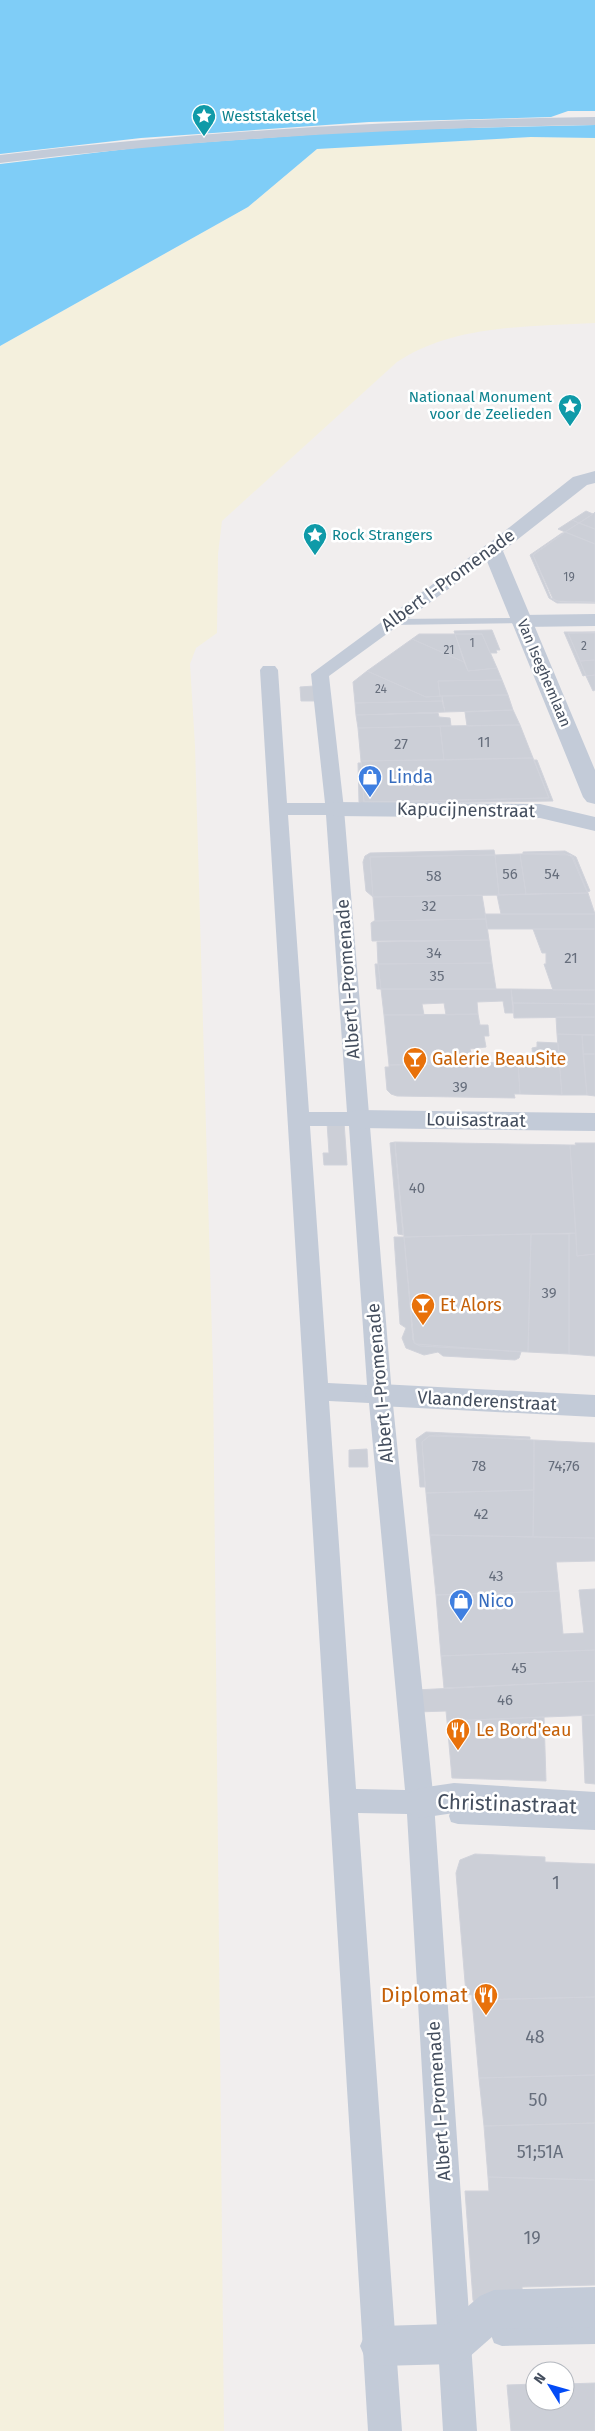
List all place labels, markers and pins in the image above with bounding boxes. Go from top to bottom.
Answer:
place icon: Weststaketsel [191,103,217,137]
place label: Weststaketsel [222,107,317,125]
place label: Nationaal Monument voor de Zeelieden [409,388,553,423]
place icon: Nationaal Monument voor de Zeelieden [557,393,583,427]
place icon: Rock Strangers [302,522,328,556]
place label: Rock Strangers [332,526,433,544]
shop icon: Linda [357,764,383,798]
place label: Linda [388,766,433,788]
bar icon: Galerie BeauSite [402,1046,428,1080]
place label: Galerie BeauSite [432,1048,566,1070]
bar icon: Et Alors [410,1292,436,1326]
place label: Et Alors [440,1294,502,1316]
shop icon: Nico [448,1588,474,1622]
place label: Nico [478,1590,514,1612]
restaurant icon: Le Bord'eau [445,1717,471,1751]
place label: Le Bord'eau [476,1719,571,1741]
place label: Diplomat [381,1982,468,2008]
restaurant icon: Diplomat [473,1982,499,2016]

